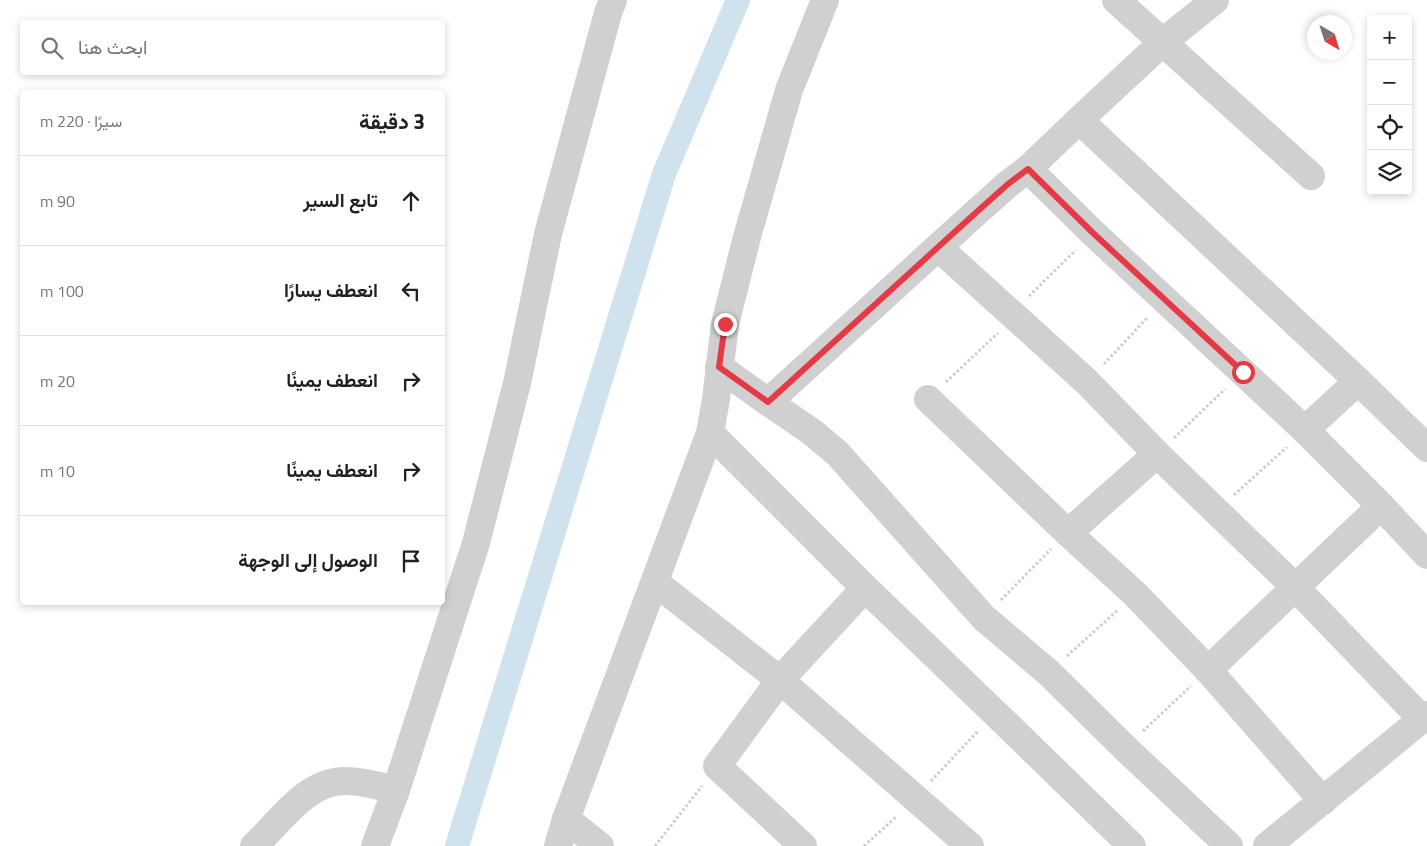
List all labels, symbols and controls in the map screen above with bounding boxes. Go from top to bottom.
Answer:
north arrow [1307,15,1352,60]
map controls [1367,15,1412,195]
button: + [1367,15,1412,60]
search box [20,20,445,75]
text: ابحث هنا [78,32,147,61]
icon: search [38,34,66,62]
button: − [1367,60,1412,105]
text: 3 دقيقة [359,105,425,137]
button: locate [1367,105,1412,150]
text: سيرًا · 220 m [40,109,122,133]
button: layers [1367,150,1412,195]
text: تابع السير [303,185,378,214]
icon: ahead [397,187,425,215]
text: 90 m [40,189,75,213]
text: انعطف يسارًا [284,275,378,304]
icon: left [397,277,425,305]
text: 100 m [40,279,84,303]
route end [714,313,737,336]
route start [1232,361,1255,384]
text: انعطف يمينًا [286,365,378,394]
icon: right [397,367,425,395]
text: 20 m [40,369,75,393]
text: انعطف يمينًا [286,455,378,484]
icon: right [397,457,425,485]
text: 10 m [40,459,75,483]
text: الوصول إلى الوجهة [238,545,378,574]
icon: arrive [397,547,425,575]

